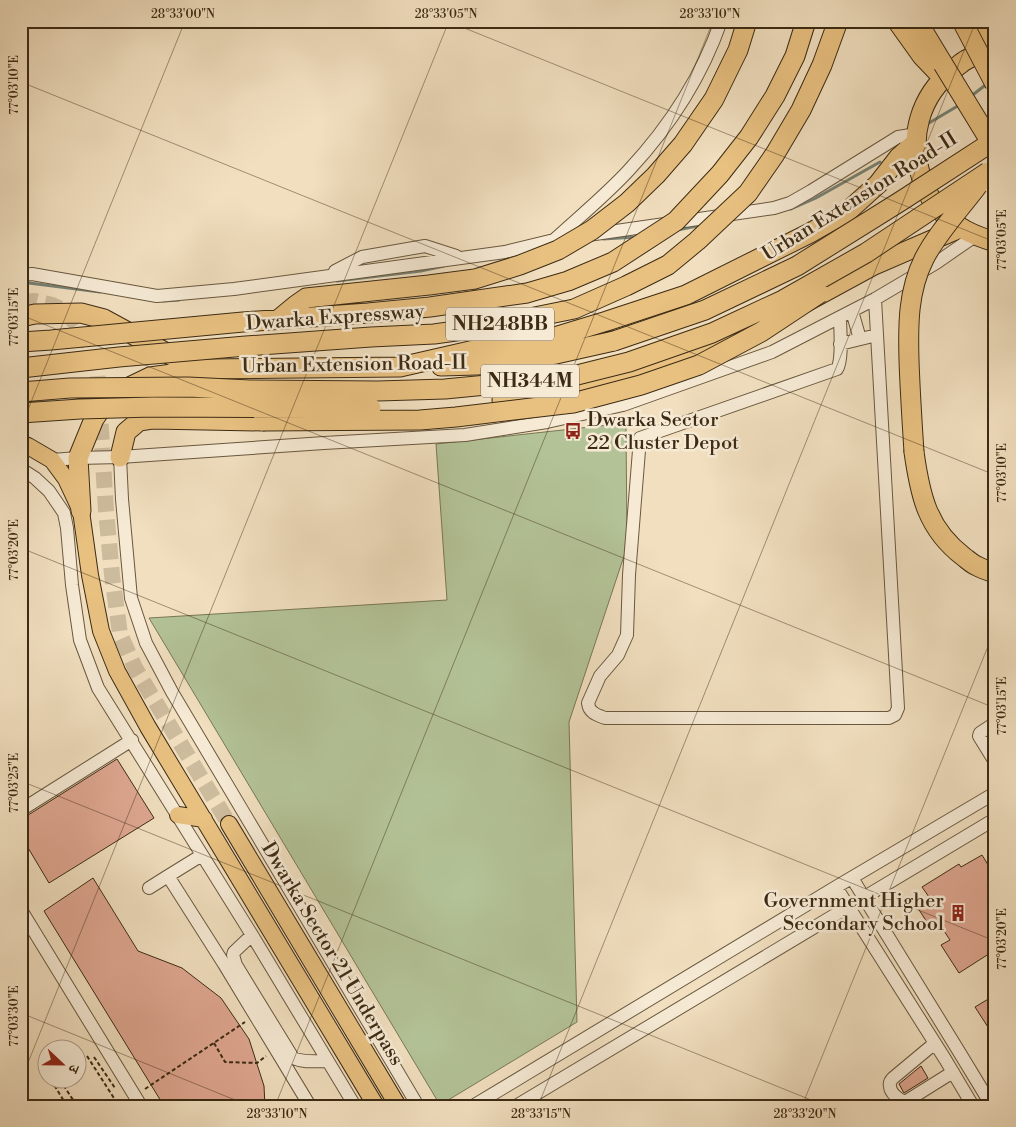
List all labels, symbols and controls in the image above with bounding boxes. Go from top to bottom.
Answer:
text: 28°33'00"N [151,7,215,22]
text: 28°33'05"N [415,7,477,22]
text: 28°33'10"N [680,7,741,22]
text: 77°03'10"E [7,55,22,115]
street label: Urban Extension Road-II [758,126,963,267]
text: 77°03'05"E [995,209,1010,271]
text: 77°03'15"E [7,288,22,346]
street label: Dwarka Expressway [245,299,425,337]
road number: NH248BB [446,308,554,340]
street label: Urban Extension Road-II [241,351,467,379]
road number: NH344M [481,364,579,398]
place label: Dwarka Sector 22 Cluster Depot [587,408,739,456]
bus stop icon: Dwarka Sector 22 Cluster Depot [563,421,583,441]
text: 77°03'10"E [995,443,1010,503]
text: 77°03'20"E [7,519,22,581]
text: 77°03'15"E [995,677,1010,735]
text: 77°03'25"E [7,753,22,813]
street label: Dwarka Sector 21 Underpass [255,838,409,1070]
place label: Government Higher Secondary School [763,889,944,937]
building icon: Government Higher Secondary School [948,903,968,923]
text: 77°03'20"E [995,908,1010,970]
text: 77°03'30"E [7,985,22,1047]
north arrow [38,1040,88,1090]
text: उ [63,1061,83,1076]
text: 28°33'10"N [247,1107,308,1122]
text: 28°33'15"N [511,1107,571,1122]
text: 28°33'20"N [774,1107,837,1122]

